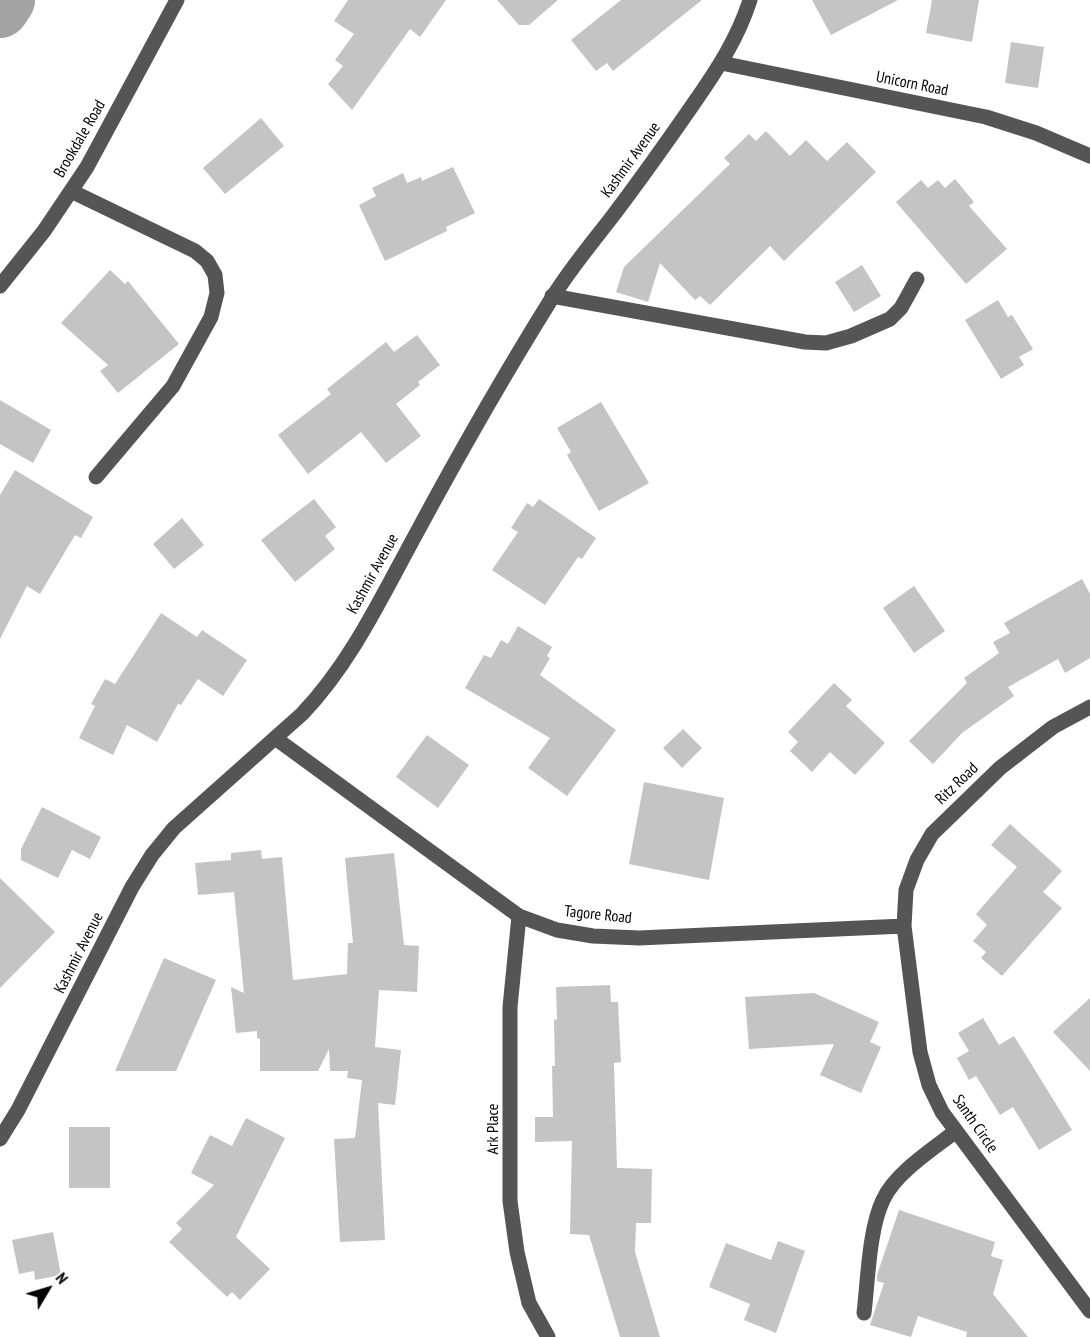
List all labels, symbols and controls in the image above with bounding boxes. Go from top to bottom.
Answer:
street label: Unicorn Road [874,68,950,100]
street label: Brookdale Road [50,97,110,181]
street label: Kashmir Avenue [597,119,665,201]
street label: Kashmir Avenue [343,531,403,617]
street label: Ritz Road [932,759,982,809]
street label: Tagore Road [563,902,633,928]
street label: Kashmir Avenue [50,909,108,997]
street label: Santh Circle [948,1091,1002,1157]
street label: Ark Place [483,1104,503,1154]
north arrow [18,1259,78,1319]
text: N [52,1268,73,1287]

